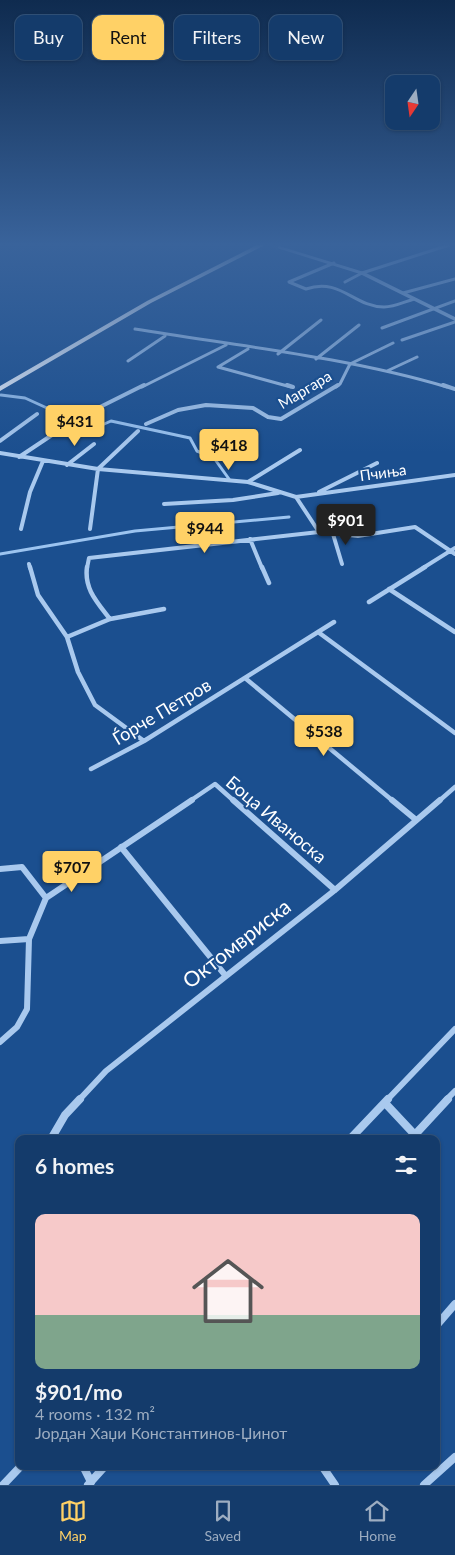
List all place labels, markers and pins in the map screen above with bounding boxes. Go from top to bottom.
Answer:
pin: $431 [45,404,105,447]
pin: $418 [199,428,259,471]
pin: $901 [316,504,376,546]
pin: $944 [175,512,235,554]
pin: $538 [294,714,354,757]
pin: $707 [42,850,102,893]

